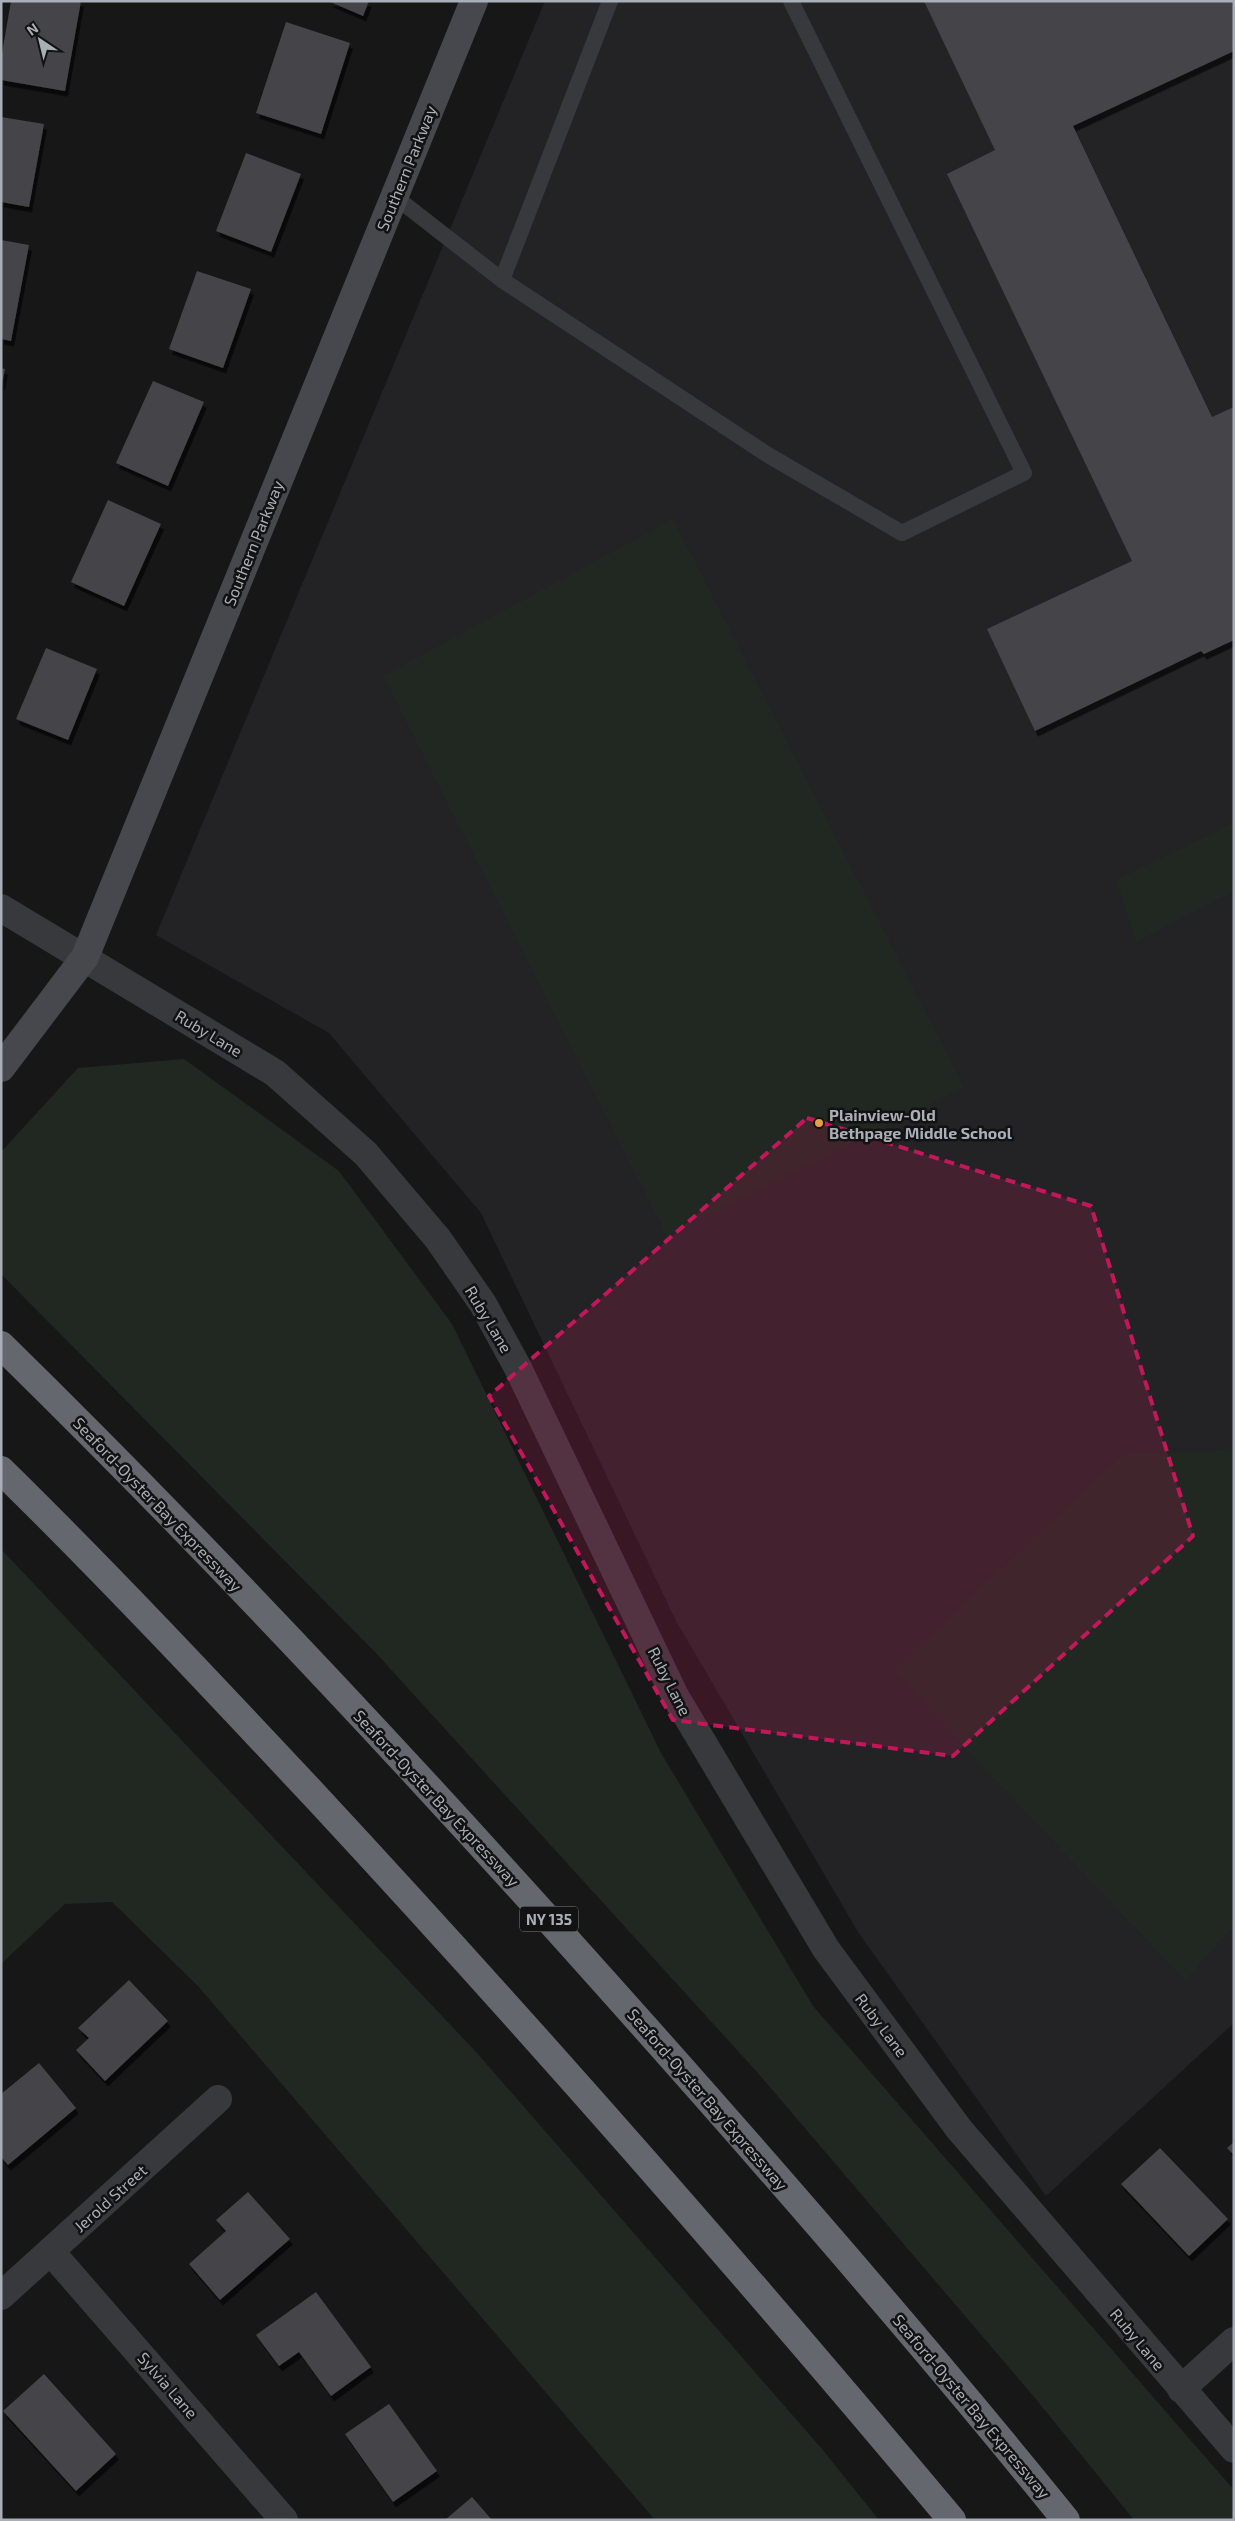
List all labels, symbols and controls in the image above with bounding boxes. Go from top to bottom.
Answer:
north arrow [15,15,65,65]
text: N [23,19,41,39]
street label: Southern Parkway [372,102,440,233]
street label: Southern Parkway [219,477,287,608]
street label: Ruby Lane [172,1006,246,1060]
place label: Plainview-Old Bethpage Middle School [829,1105,1013,1142]
marker: Plainview-Old Bethpage Middle School [813,1117,825,1129]
street label: Ruby Lane [462,1282,516,1356]
street label: Seaford-Oyster Bay Expressway [70,1413,247,1595]
street label: Ruby Lane [645,1643,695,1719]
street label: Seaford-Oyster Bay Expressway [350,1706,524,1890]
road number: NY 135 [520,1906,578,1932]
street label: Ruby Lane [852,1989,912,2061]
street label: Seaford-Oyster Bay Expressway [624,2004,792,2194]
street label: Jerold Street [70,2160,150,2236]
street label: Ruby Lane [1107,2304,1169,2374]
street label: Seaford-Oyster Bay Expressway [889,2310,1055,2502]
street label: Sylvia Lane [134,2348,202,2422]

